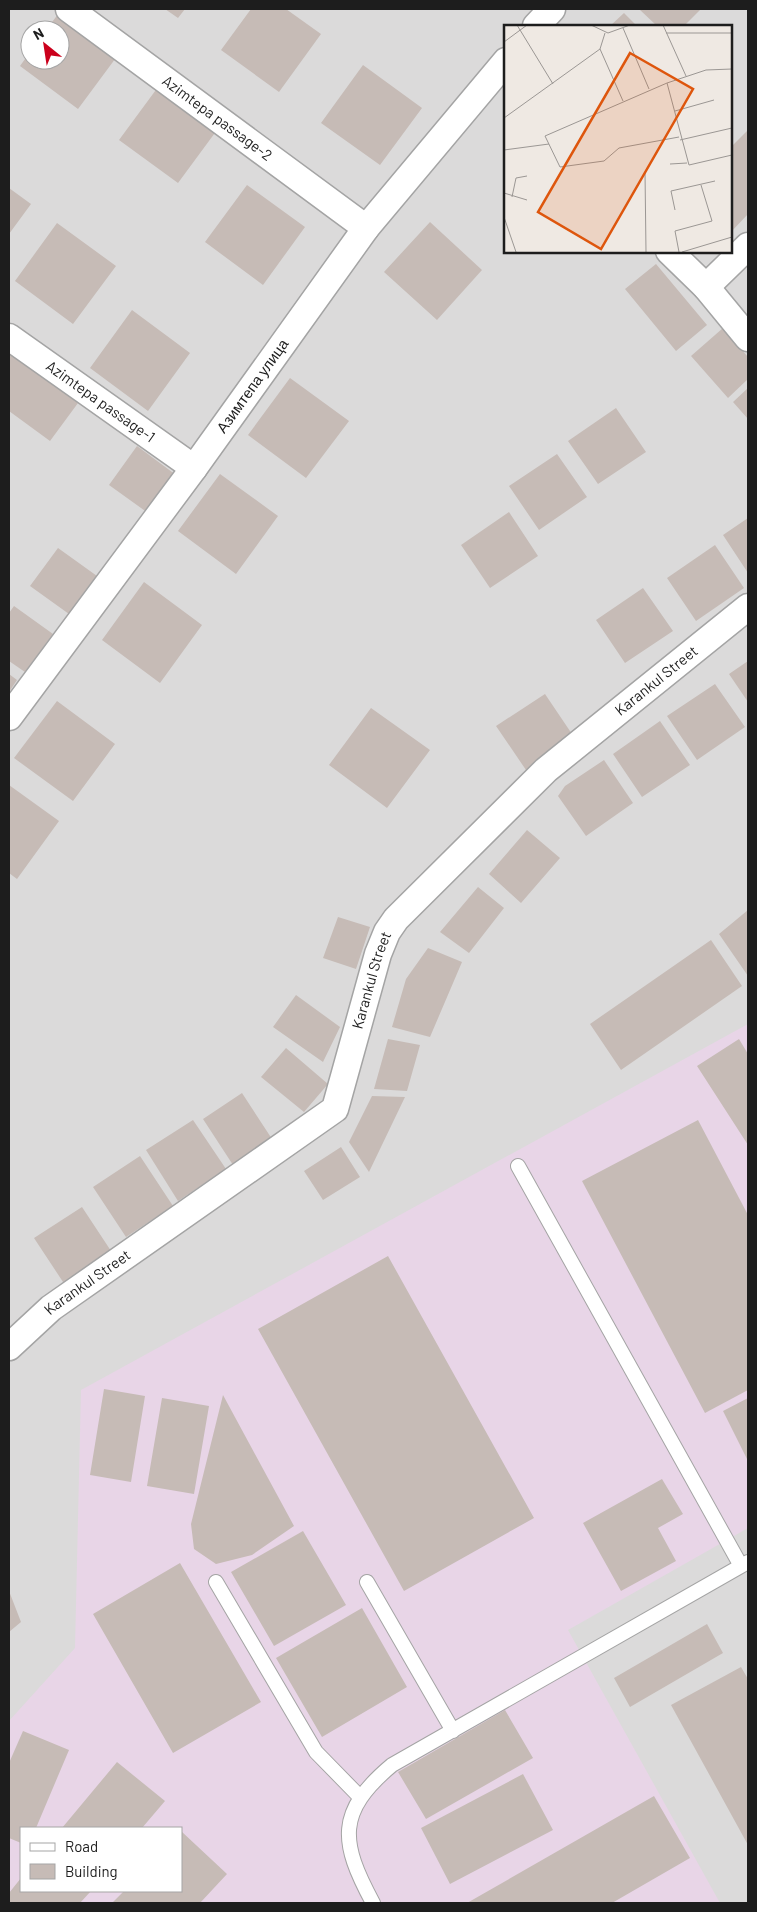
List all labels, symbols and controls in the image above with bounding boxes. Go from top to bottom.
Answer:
north arrow [20,20,70,70]
text: N [30,24,47,43]
inset map [504,25,732,252]
street label: Azimtepa passage-2 [159,71,276,164]
street label: Азимтепа улица [212,334,292,436]
street label: Azimtepa passage-1 [43,356,159,446]
street label: Karankul Street [611,641,701,719]
street label: Karankul Street [348,928,394,1031]
street label: Karankul Street [40,1245,134,1318]
legend [20,1827,182,1892]
text: Road [65,1837,98,1855]
text: Building [65,1862,118,1880]

